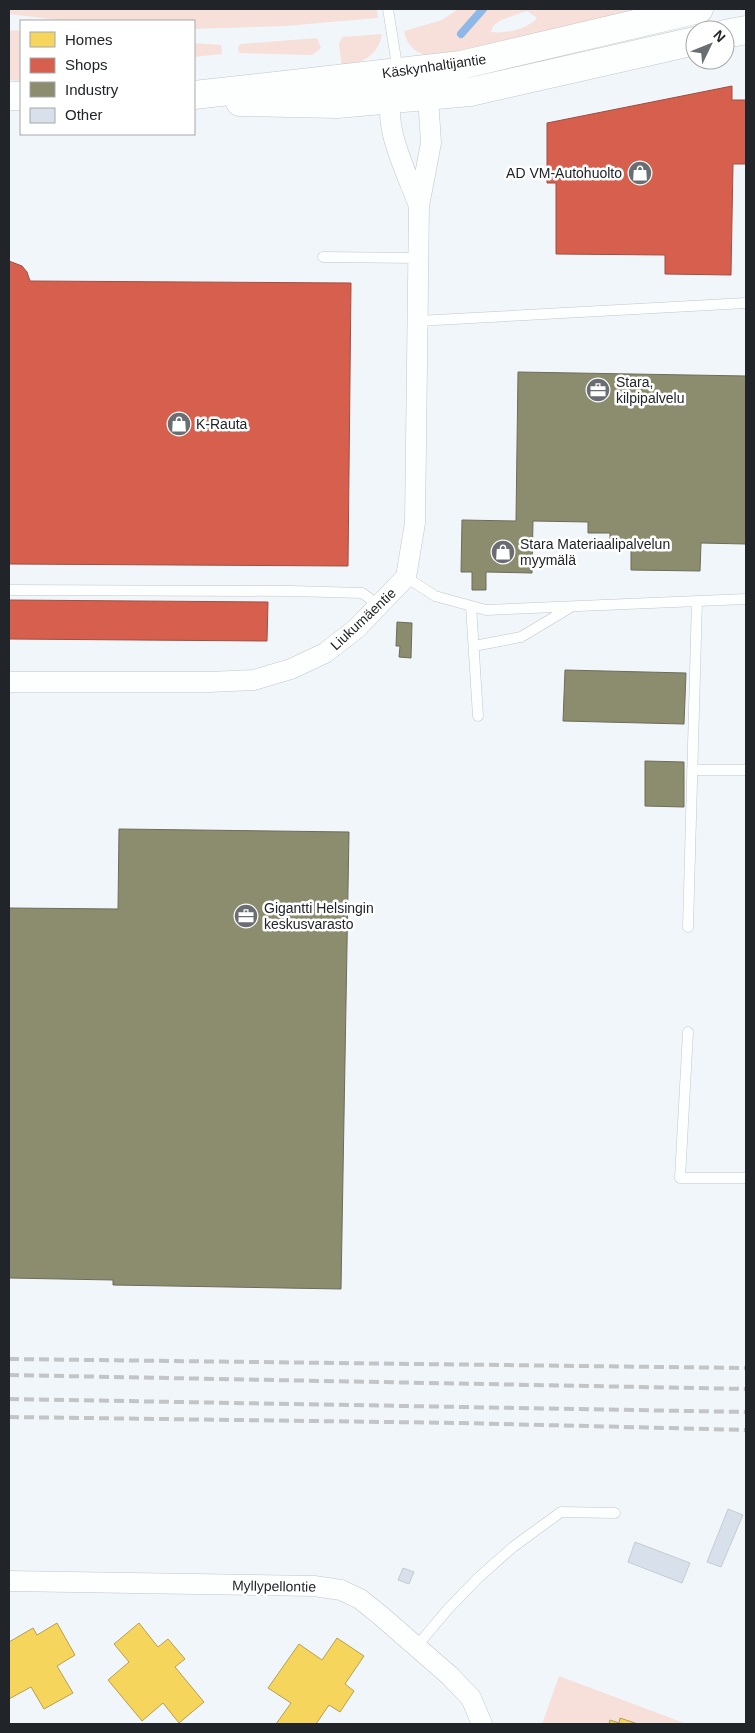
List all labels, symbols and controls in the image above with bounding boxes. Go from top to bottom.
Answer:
legend [20,20,195,135]
north arrow [685,20,735,70]
text: N [710,27,729,45]
text: Homes [65,31,113,48]
street label: Käskynhaltijantie [381,51,487,81]
text: Shops [65,56,108,73]
text: Industry [65,81,119,98]
text: Other [65,106,103,123]
shop icon: AD VM-Autohuolto [627,160,653,186]
place label: AD VM-Autohuolto [506,165,622,181]
place label: Stara, kilpipalvelu [616,374,684,406]
office icon: Stara, kilpipalvelu [585,377,611,403]
shop icon: K-Rauta [166,411,192,437]
place label: K-Rauta [196,416,248,432]
place label: Stara Materiaalipalvelun myymälä [520,536,670,568]
shop icon: Stara Materiaalipalvelun myymälä [490,539,516,565]
street label: Liukumäentie [327,585,399,653]
place label: Gigantti Helsingin keskusvarasto [264,900,374,932]
office icon: Gigantti Helsingin keskusvarasto [233,903,259,929]
street label: Myllypellontie [232,1577,316,1595]

